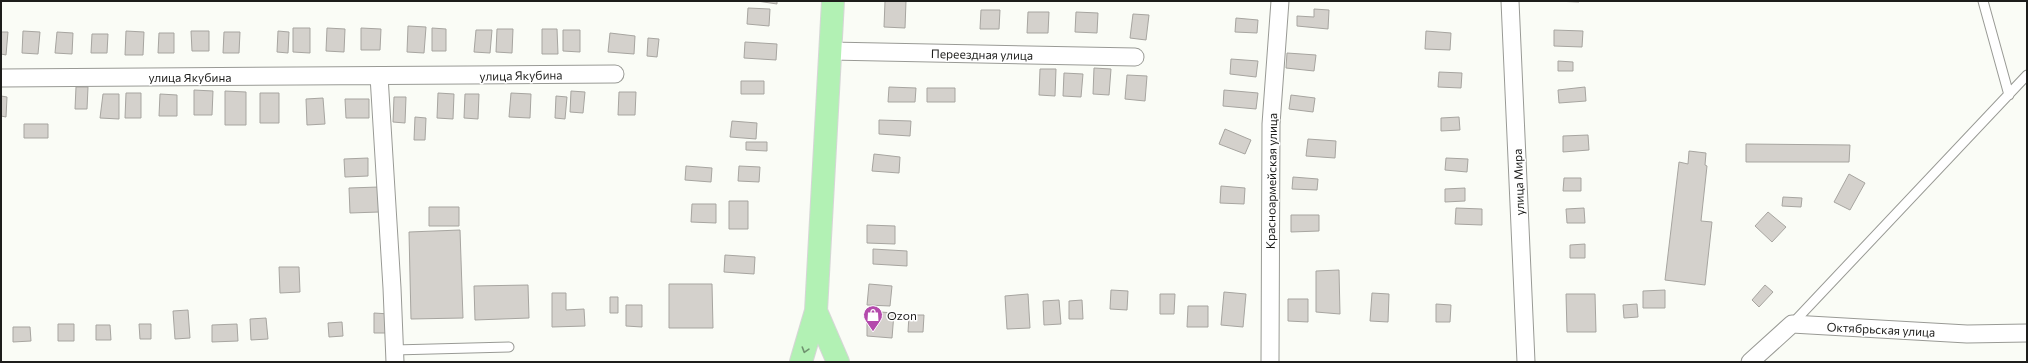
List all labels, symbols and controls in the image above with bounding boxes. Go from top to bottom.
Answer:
street label: Переездная улица [931,46,1033,62]
street label: улица Якубина [479,67,563,83]
street label: улица Якубина [149,70,232,84]
street label: Красноармейская улица [1263,113,1279,249]
street label: улица Мира [1510,148,1526,216]
shop icon: Ozon [862,304,884,332]
place label: Ozon [887,308,917,322]
street label: Октябрьская улица [1826,319,1936,339]
one-way arrow [801,346,809,353]

